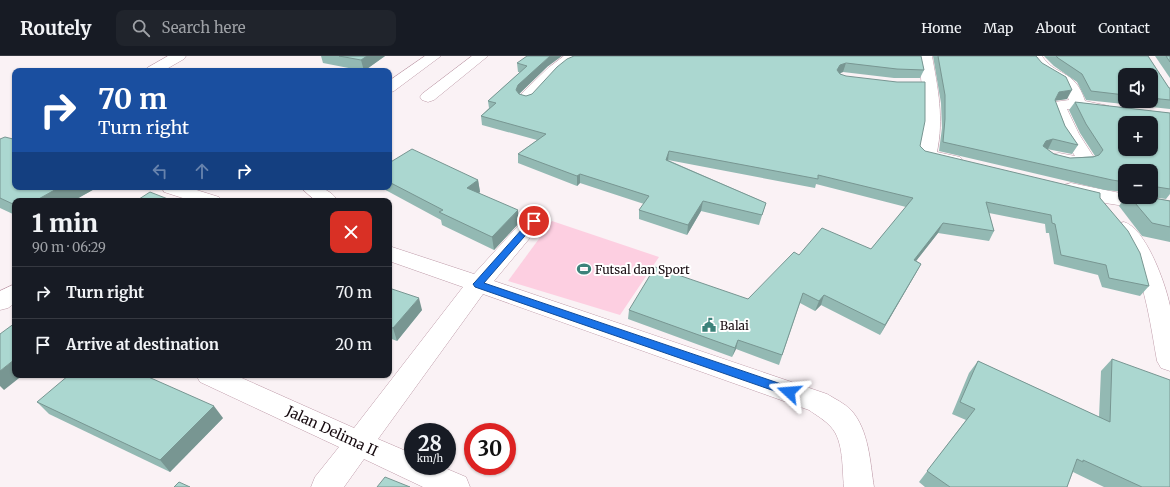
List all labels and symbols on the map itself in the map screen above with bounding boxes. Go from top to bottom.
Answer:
pin [517,204,551,238]
sports icon: Futsal dan Sport [576,261,592,277]
place label: Futsal dan Sport [595,262,690,277]
public building icon: Balai [701,317,717,333]
place label: Balai [720,318,749,333]
position arrow [768,371,810,413]
street label: Jalan Delima II [282,402,381,460]
speed limit sign: 30 [464,423,516,475]

